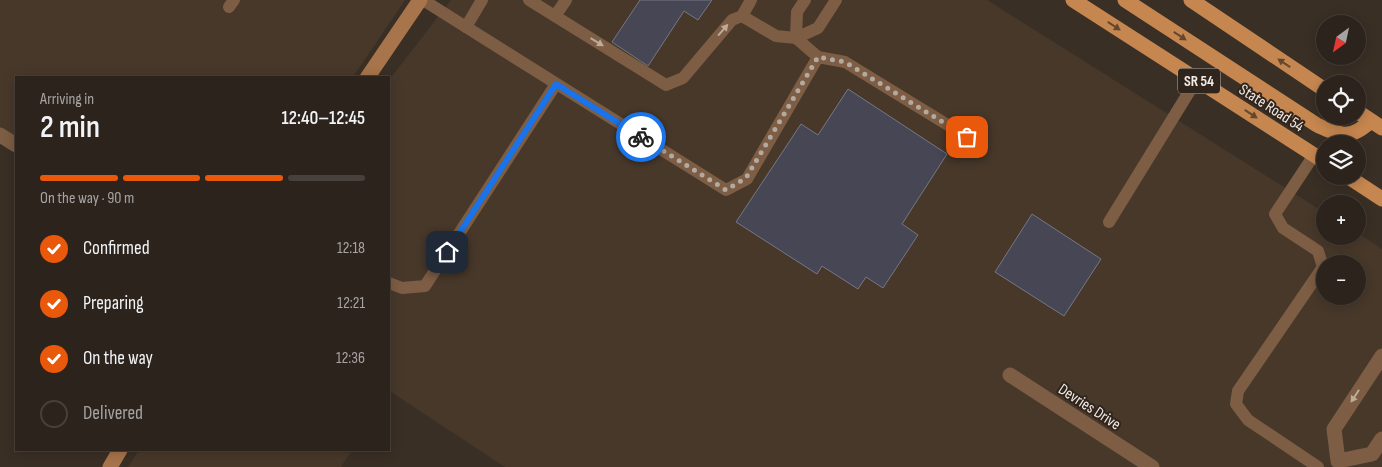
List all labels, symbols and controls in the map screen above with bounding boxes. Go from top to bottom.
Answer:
north arrow [1316,15,1366,65]
map controls [1316,15,1366,305]
one-way arrow [1108,22,1121,31]
one-way arrow [718,23,729,36]
one-way arrow [1174,31,1187,41]
one-way arrow [590,37,603,47]
one-way arrow [1278,58,1291,68]
road number: SR 54 [1178,68,1220,94]
button: locate [1316,75,1366,125]
street label: State Road 54 [1235,80,1308,137]
text: Arriving in [40,90,94,109]
text: 12:40–12:45 [282,107,365,130]
text: 2 min [40,108,100,147]
one-way arrow [1244,110,1258,119]
courier [616,112,666,162]
pin [946,116,988,158]
icon: bike [627,123,655,151]
icon: bag [953,123,981,151]
button: layers [1316,135,1366,185]
text: On the way · 90 m [40,189,134,208]
button: + [1316,195,1366,245]
pin [426,231,468,273]
icon: check [40,235,68,263]
text: Confirmed [83,237,150,260]
icon: home [433,238,461,266]
text: 12:18 [337,239,365,258]
button: − [1316,255,1366,305]
icon: check [40,290,68,318]
text: Preparing [83,292,144,315]
text: 12:21 [337,294,365,313]
icon: check [40,345,68,373]
text: On the way [83,347,153,370]
text: 12:36 [336,349,365,368]
street label: Devries Drive [1054,380,1124,434]
one-way arrow [1351,390,1360,403]
text: Delivered [83,402,143,425]

